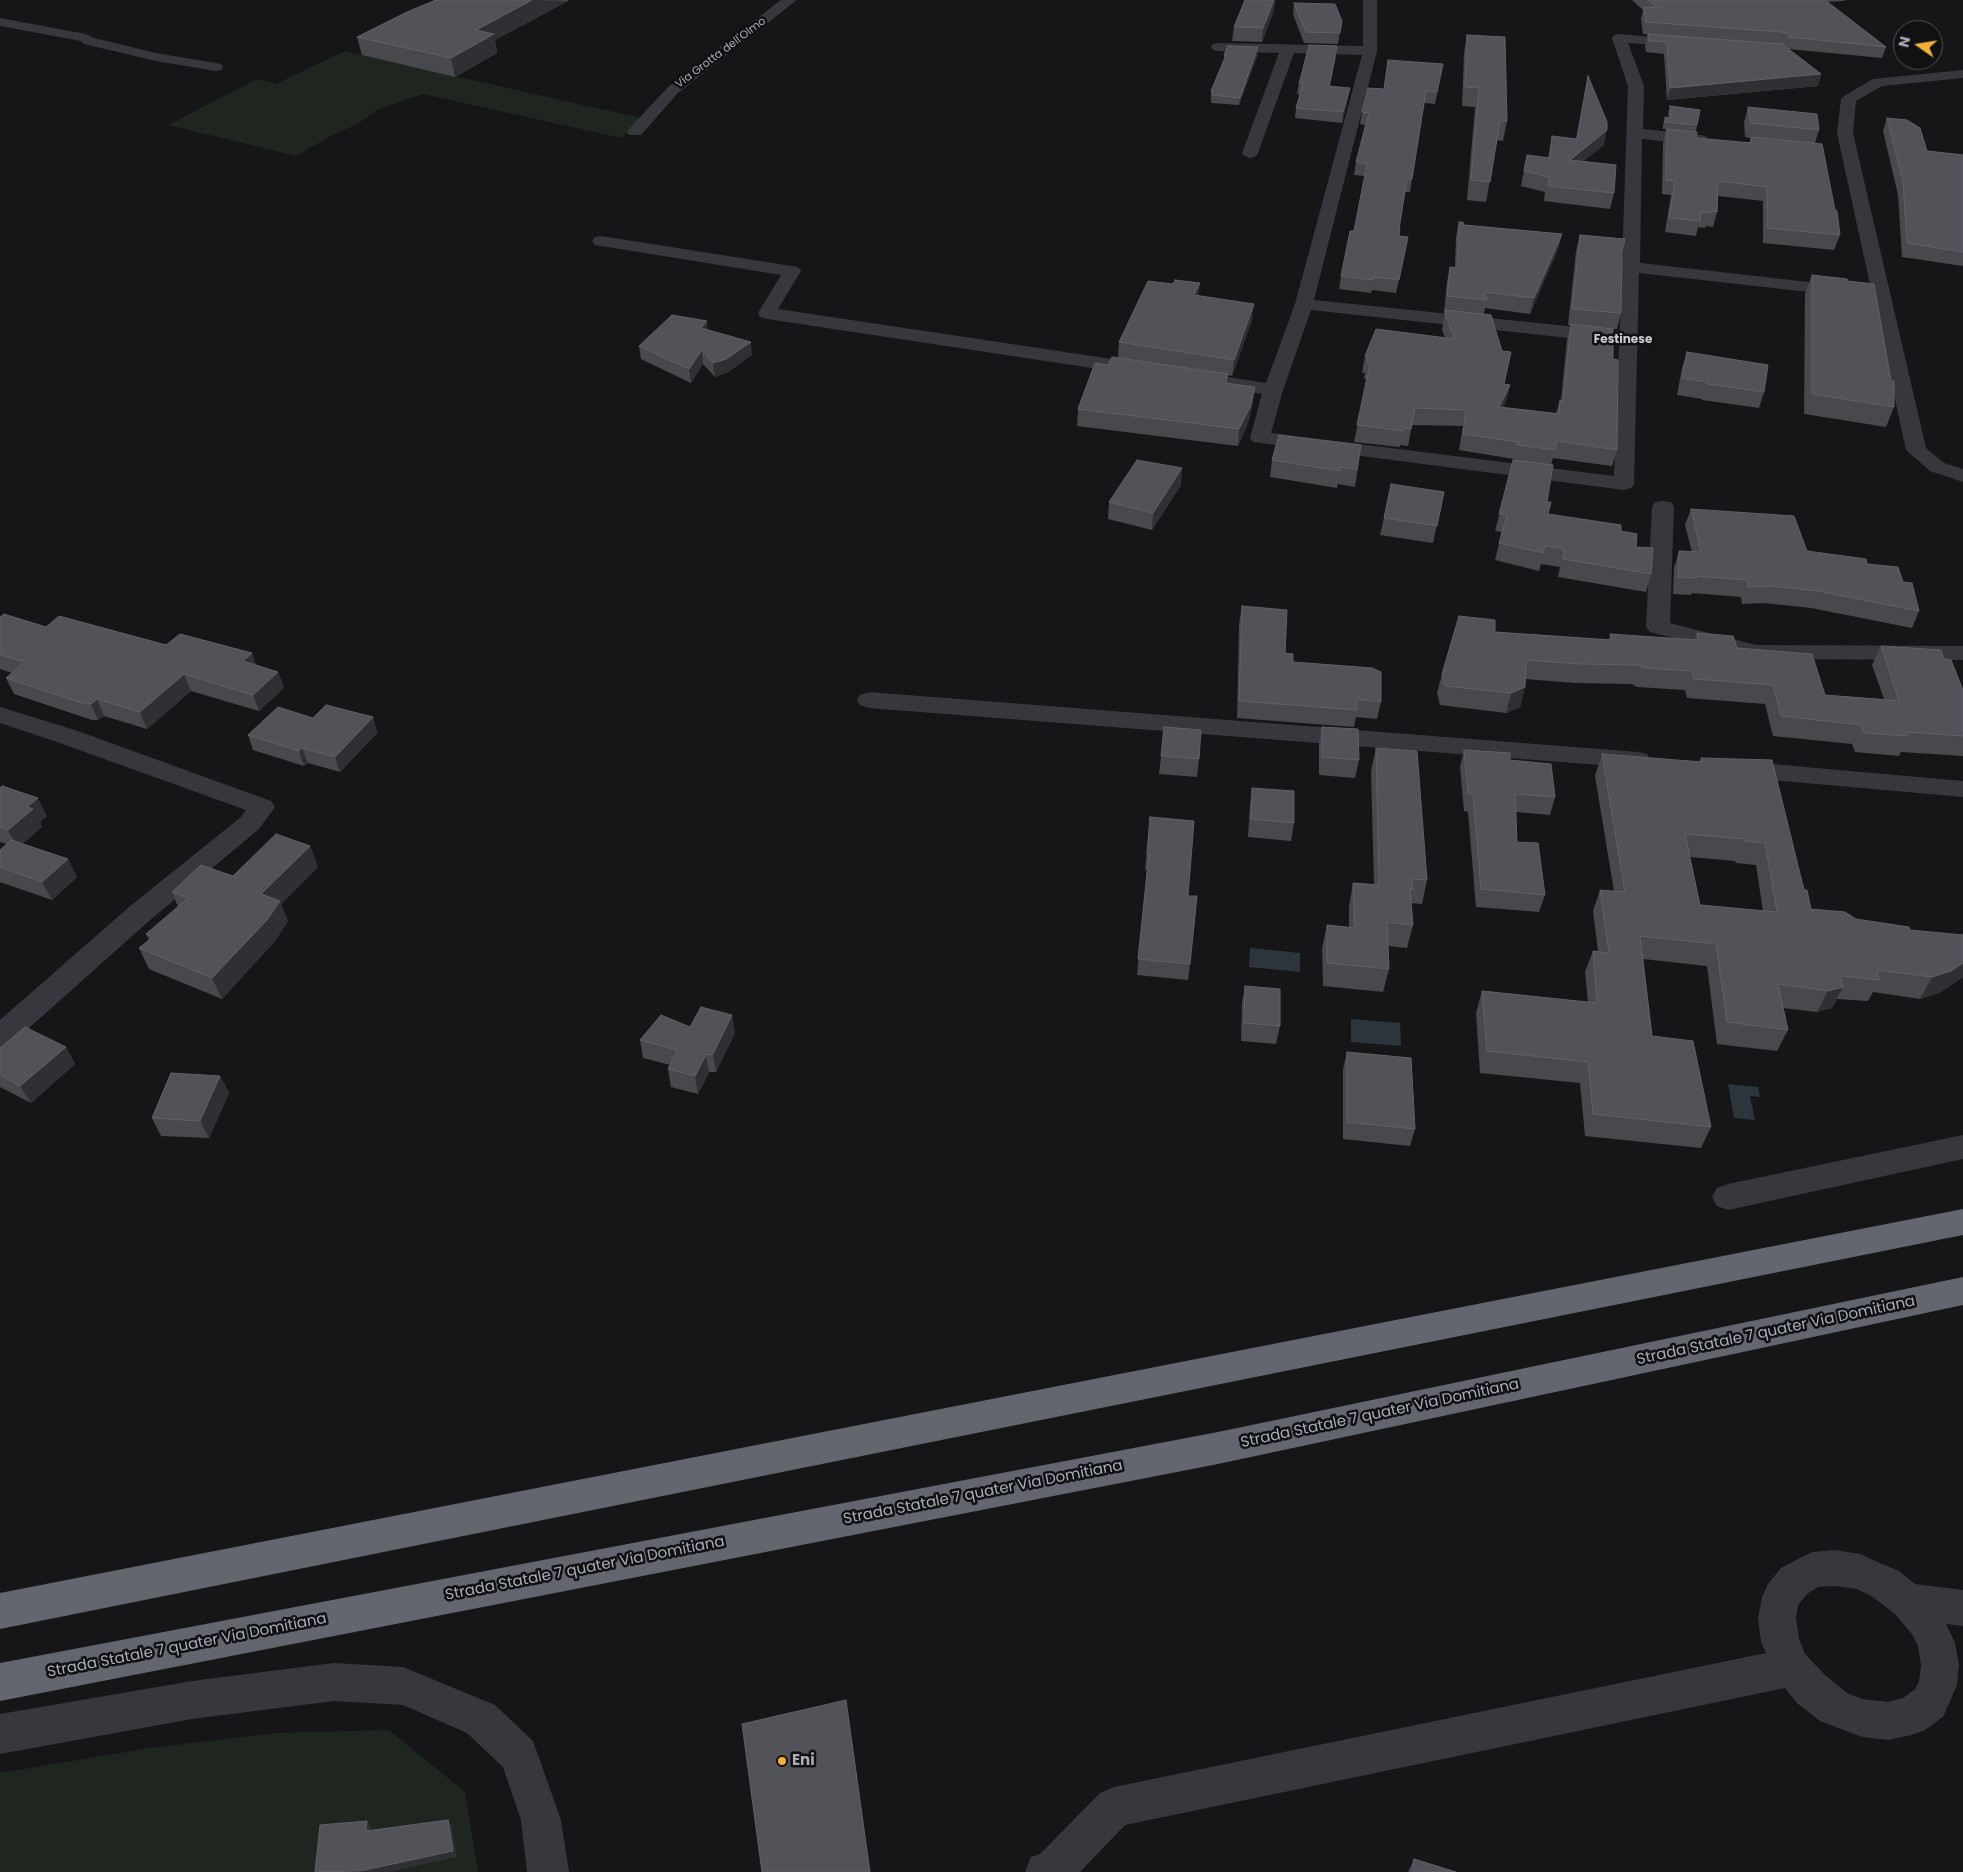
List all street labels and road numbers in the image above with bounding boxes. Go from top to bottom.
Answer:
street label: Via Grotta dell'Olmo [673,15,769,91]
street label: Strada Statale 7 quater Via Domitiana [1635,1293,1917,1369]
street label: Strada Statale 7 quater Via Domitiana [1239,1376,1521,1452]
street label: Strada Statale 7 quater Via Domitiana [842,1457,1124,1529]
street label: Strada Statale 7 quater Via Domitiana [444,1533,726,1605]
street label: Strada Statale 7 quater Via Domitiana [46,1610,328,1682]

